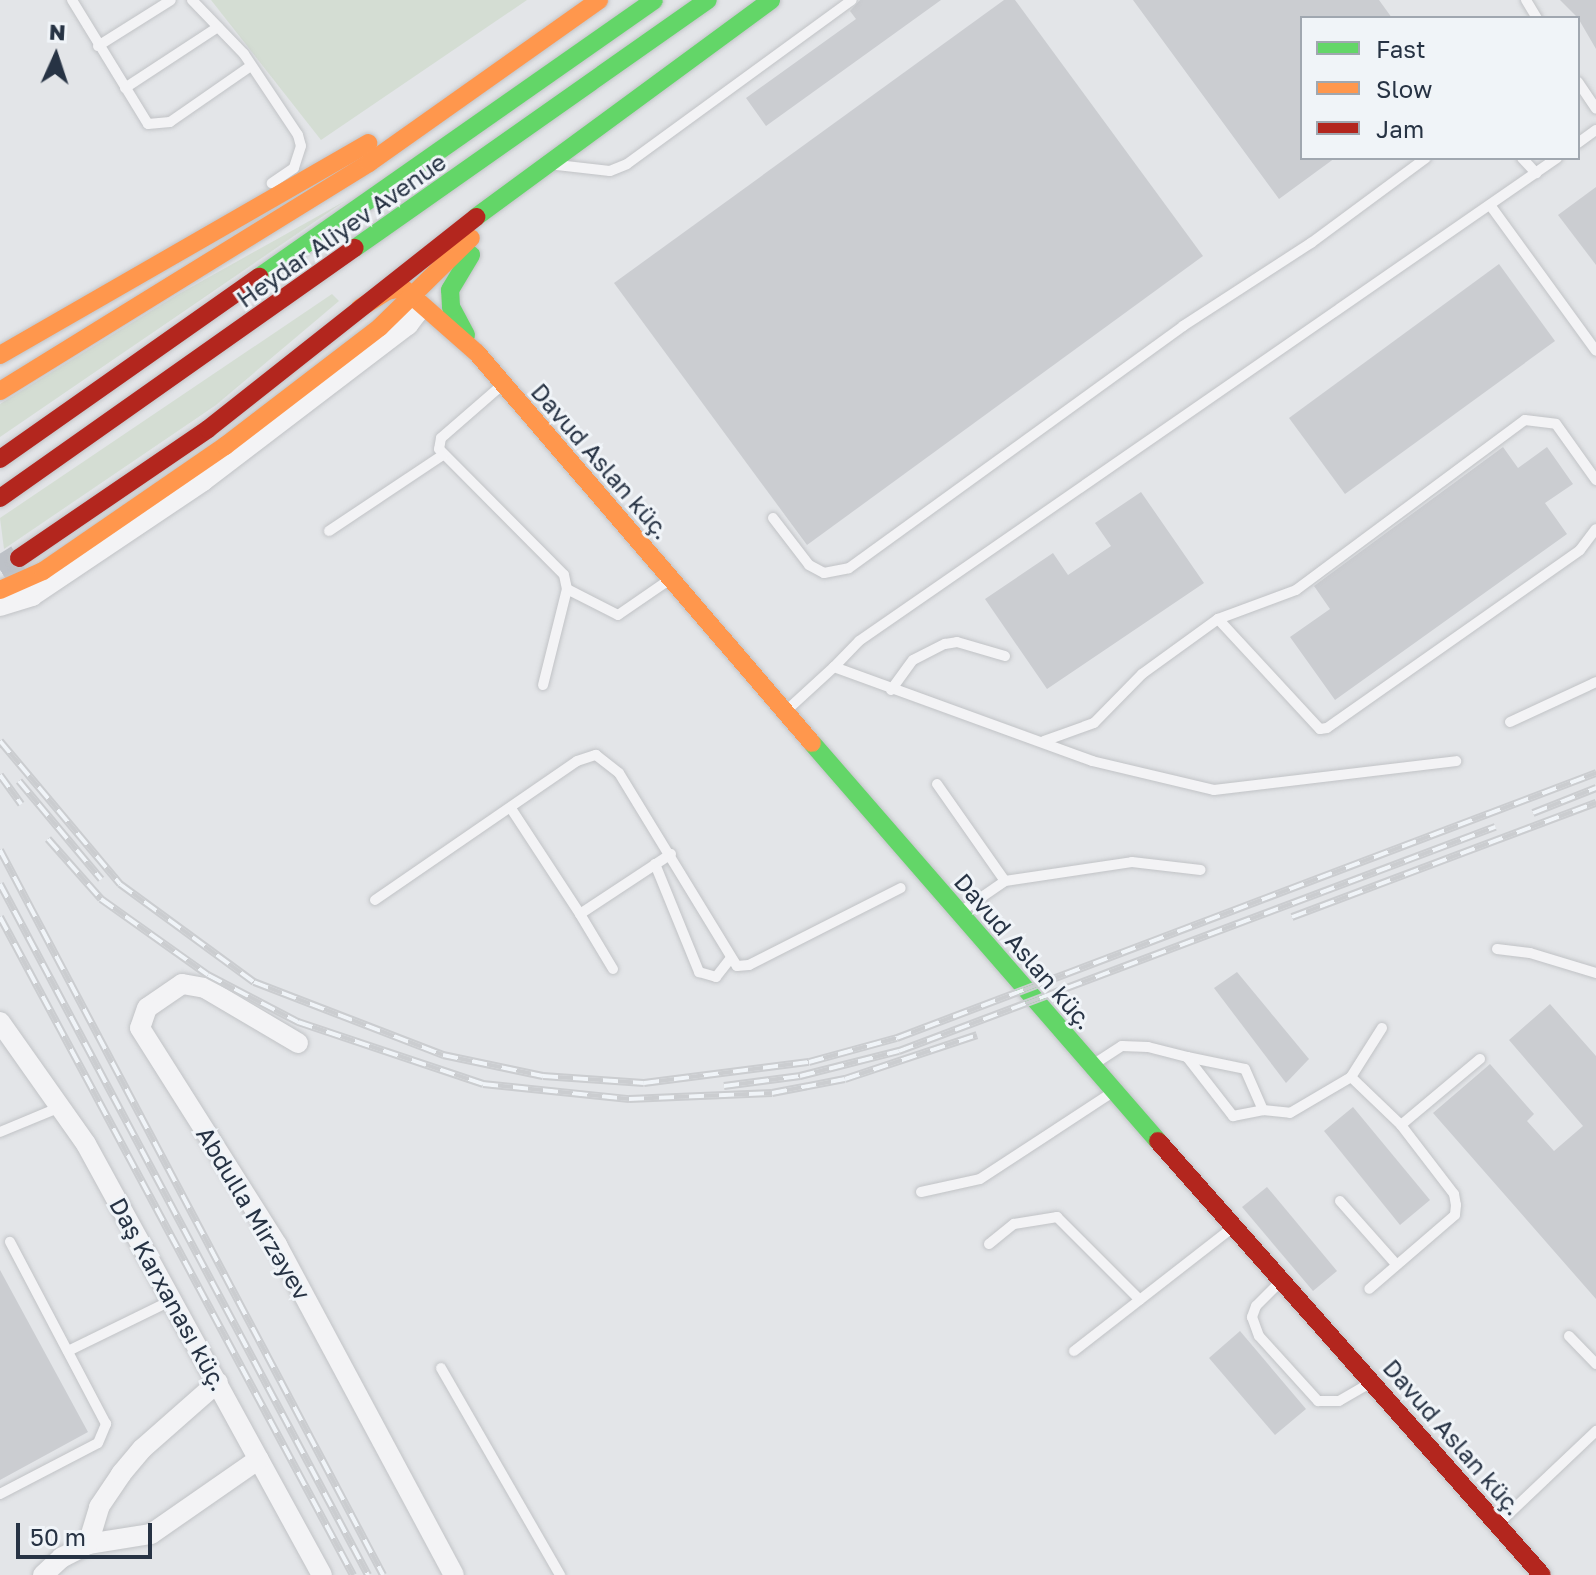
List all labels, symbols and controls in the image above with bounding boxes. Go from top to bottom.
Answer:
north arrow [16,16,96,96]
legend [1300,16,1580,160]
text: N [48,18,66,45]
text: Fast [1376,34,1426,63]
text: Slow [1376,74,1432,103]
text: Jam [1376,114,1424,143]
street label: Heydar Aliyev Avenue [231,147,451,313]
street label: Davud Aslan küç. [525,377,677,545]
street label: Davud Aslan küç. [948,867,1100,1035]
street label: Abdulla Mirzəyev [191,1121,317,1305]
street label: Daş Karxanası küç. [104,1192,234,1396]
street label: Davud Aslan küç. [1377,1353,1529,1521]
scale bar [20,1507,156,1557]
text: 50 m [30,1522,86,1551]

